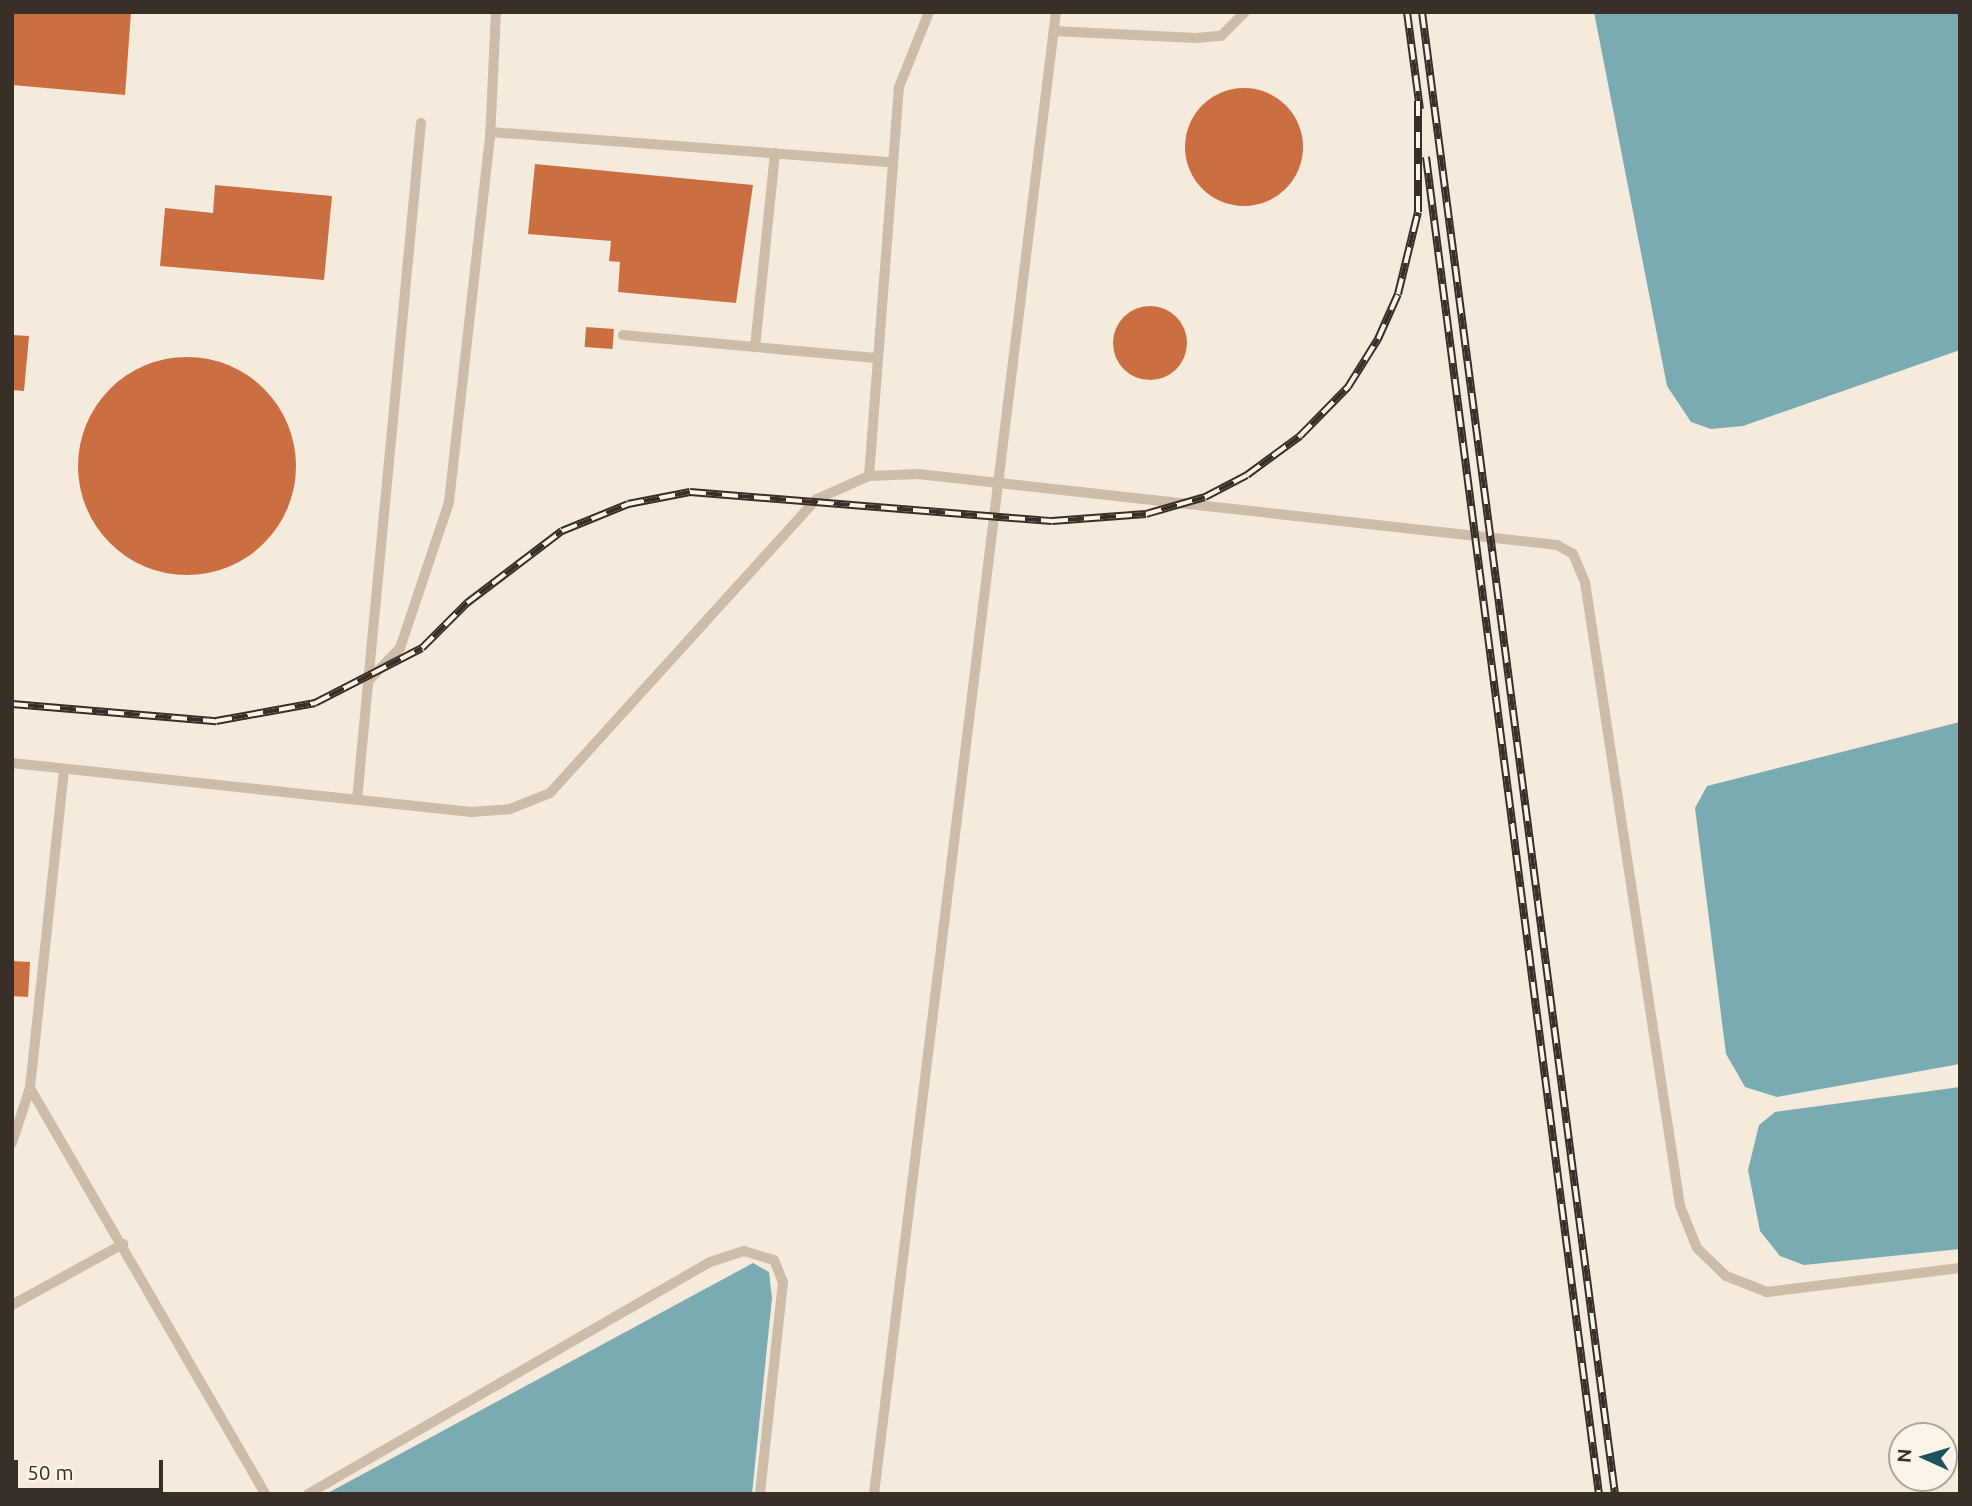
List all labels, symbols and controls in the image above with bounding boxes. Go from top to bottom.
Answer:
north arrow [1888,1422,1958,1492]
scale bar [18,1446,166,1490]
text: N [1893,1448,1916,1464]
text: 50 m [27,1460,74,1484]

